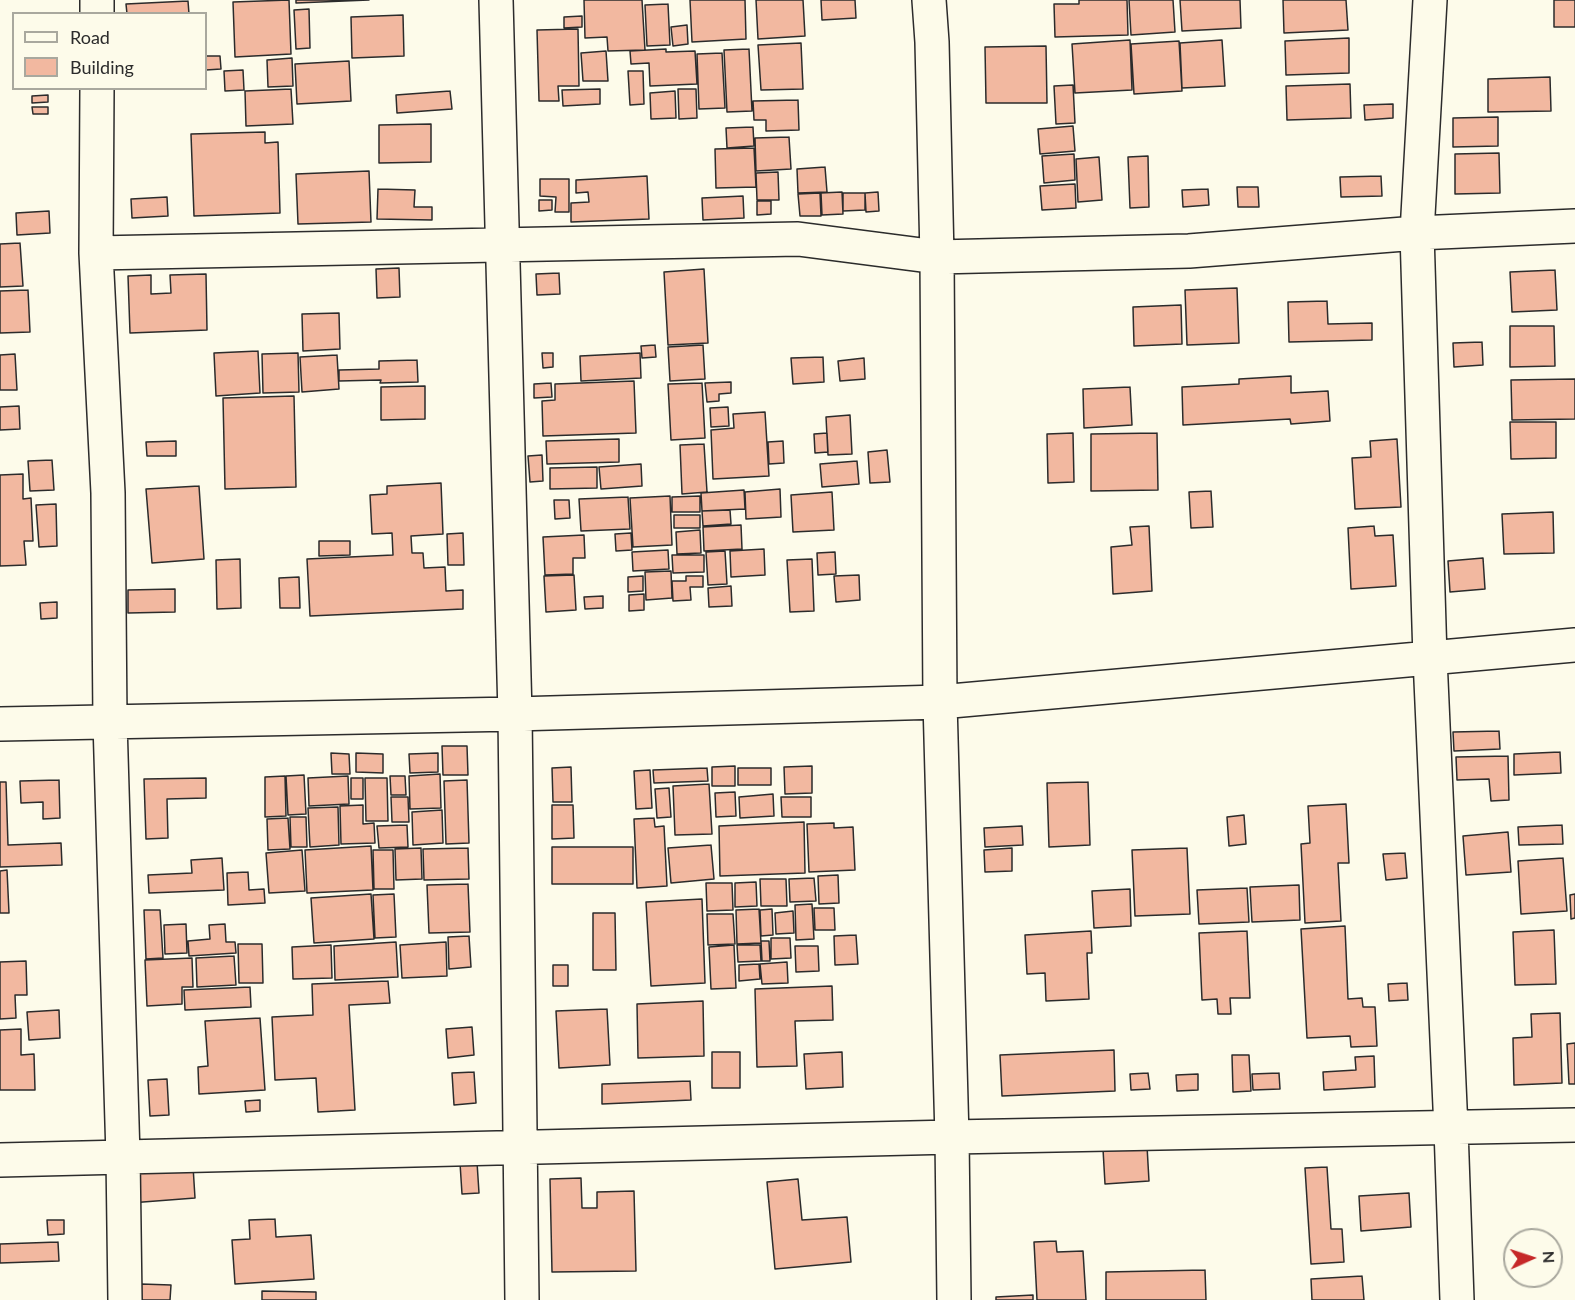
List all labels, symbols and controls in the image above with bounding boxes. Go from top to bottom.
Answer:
legend [12,12,207,90]
text: Road [70,26,110,48]
text: Building [70,56,134,78]
north arrow [1503,1228,1563,1288]
text: N [1540,1250,1559,1264]

